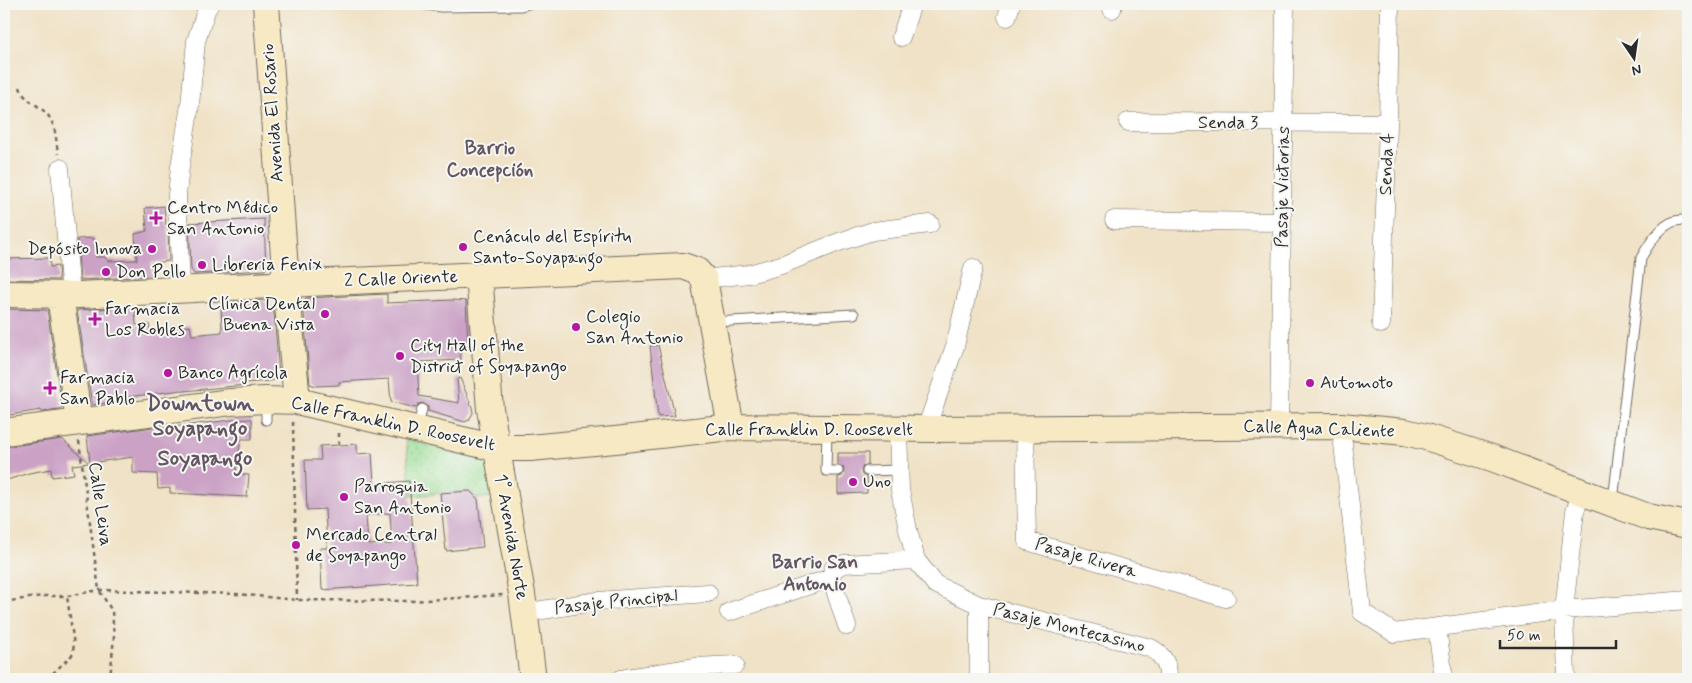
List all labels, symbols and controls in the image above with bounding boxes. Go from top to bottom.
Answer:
north arrow [1610,32,1660,82]
street label: Avenida El Rosario [256,43,290,183]
text: N [1630,60,1643,80]
street label: Senda 3 [1198,111,1258,135]
street label: Pasaje Victorias [1270,126,1296,248]
street label: Senda 4 [1374,132,1400,196]
district label: Barrio Concepción [447,136,534,183]
place label: Centro Médico San Antonio [167,196,278,241]
marker: Centro Médico San Antonio [149,211,163,225]
place label: Cenáculo del Espíritu Santo-Soyapango [473,225,632,272]
place label: Depósito Innova [28,237,142,261]
marker: Cenáculo del Espíritu Santo-Soyapango [457,241,469,253]
marker: Depósito Innova [146,243,158,255]
place label: Libreria Fenix [212,253,322,277]
marker: Libreria Fenix [196,259,208,271]
place label: Don Pollo [116,260,186,284]
street label: 2 Calle Oriente [344,265,458,293]
marker: Don Pollo [100,266,112,278]
place label: Clínica Dental Buena Vista [208,292,315,337]
place label: Farmacia Los Robles [105,297,185,342]
place label: Colegio San Antonio [586,305,683,350]
marker: Clínica Dental Buena Vista [319,308,331,320]
marker: Farmacia Los Robles [89,313,101,325]
marker: Colegio San Antonio [570,321,582,333]
place label: City Hall of the District of Soyapango [410,334,567,380]
marker: City Hall of the District of Soyapango [394,350,406,362]
place label: Banco Agrícola [178,361,288,385]
place label: Farmacia San Pablo [60,366,135,411]
marker: Banco Agrícola [162,367,174,379]
place label: Automoto [1320,371,1393,395]
marker: Automoto [1304,377,1316,389]
marker: Farmacia San Pablo [44,382,56,394]
district label: Downtown Soyapango [146,390,255,447]
street label: Calle Franklin D. Roosevelt [289,391,498,457]
street label: Calle Agua Caliente [1243,414,1395,444]
street label: Calle Franklin D. Roosevelt [705,418,913,442]
district label: Soyapango [158,445,252,477]
street label: Calle Leiva [82,460,118,548]
place label: Uno [863,470,891,494]
street label: 1° Avenida Norte [488,472,534,602]
place label: Parroquia San Antonio [354,475,451,520]
marker: Uno [847,476,859,488]
marker: Parroquia San Antonio [338,491,350,503]
place label: Mercado Central de Soyapango [306,523,437,569]
street label: Pasaje Rivera [1032,532,1140,584]
marker: Mercado Central de Soyapango [290,539,302,551]
district label: Barrio San Antonio [772,550,858,597]
street label: Pasaje Principal [553,584,679,620]
street label: Pasaje Montecasino [991,598,1147,658]
scale bar [1500,618,1616,650]
text: 50 m [1507,626,1541,646]

